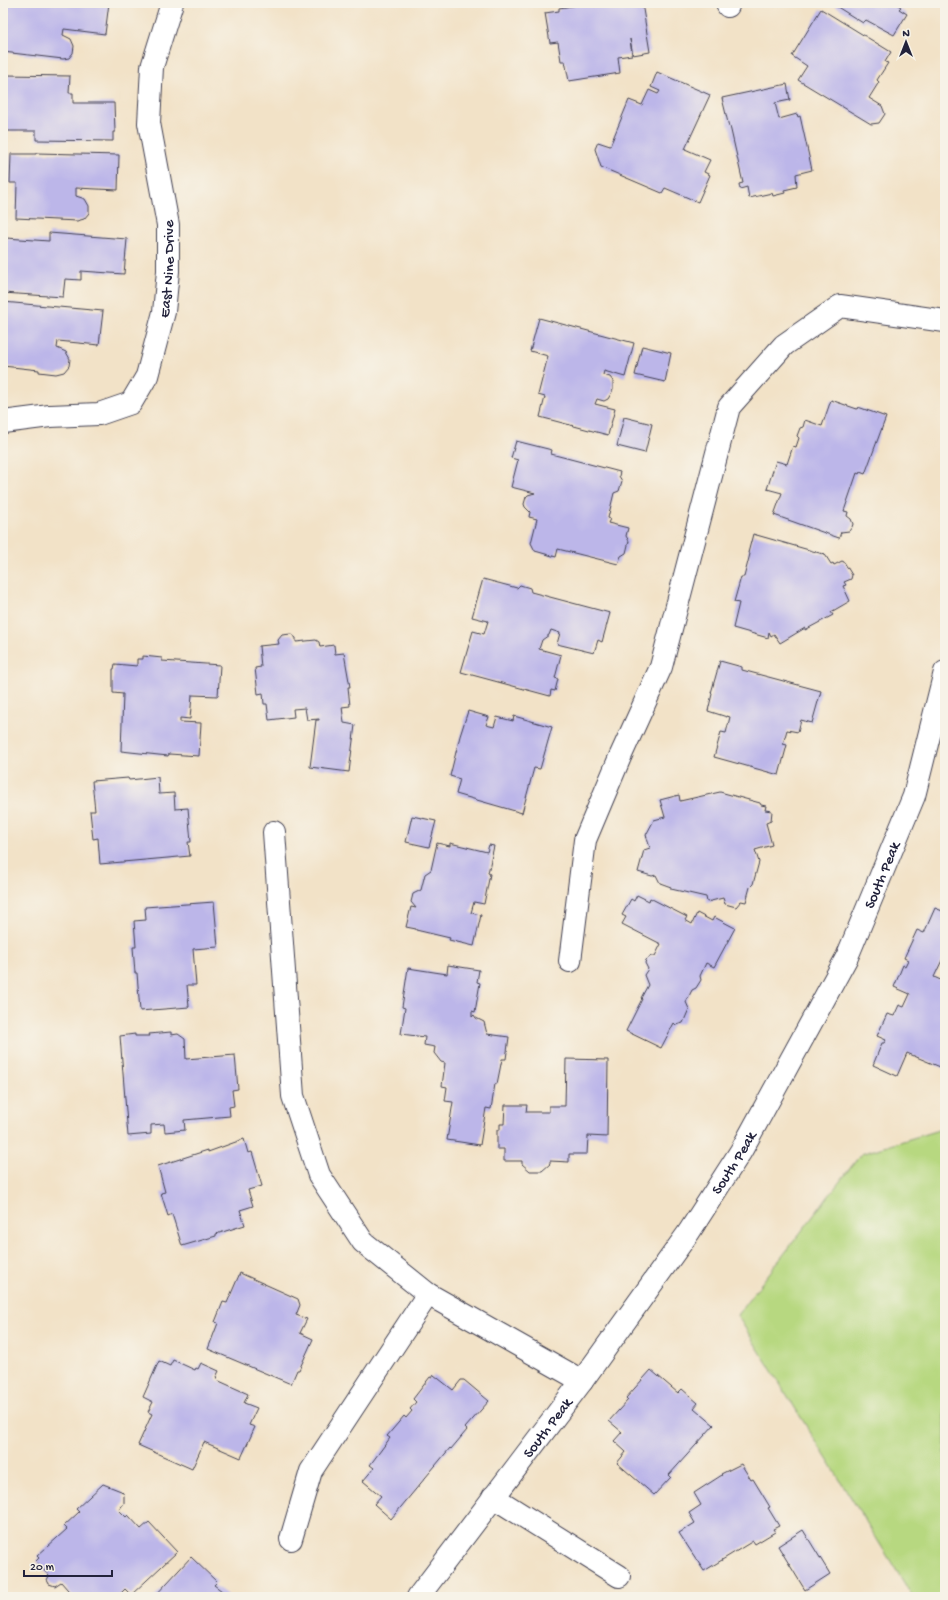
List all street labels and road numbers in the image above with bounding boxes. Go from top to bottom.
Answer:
street label: East Nine Drive [156,218,179,320]
street label: South Peak [861,838,905,912]
street label: South Peak [709,1128,762,1198]
street label: South Peak [520,1394,578,1462]

